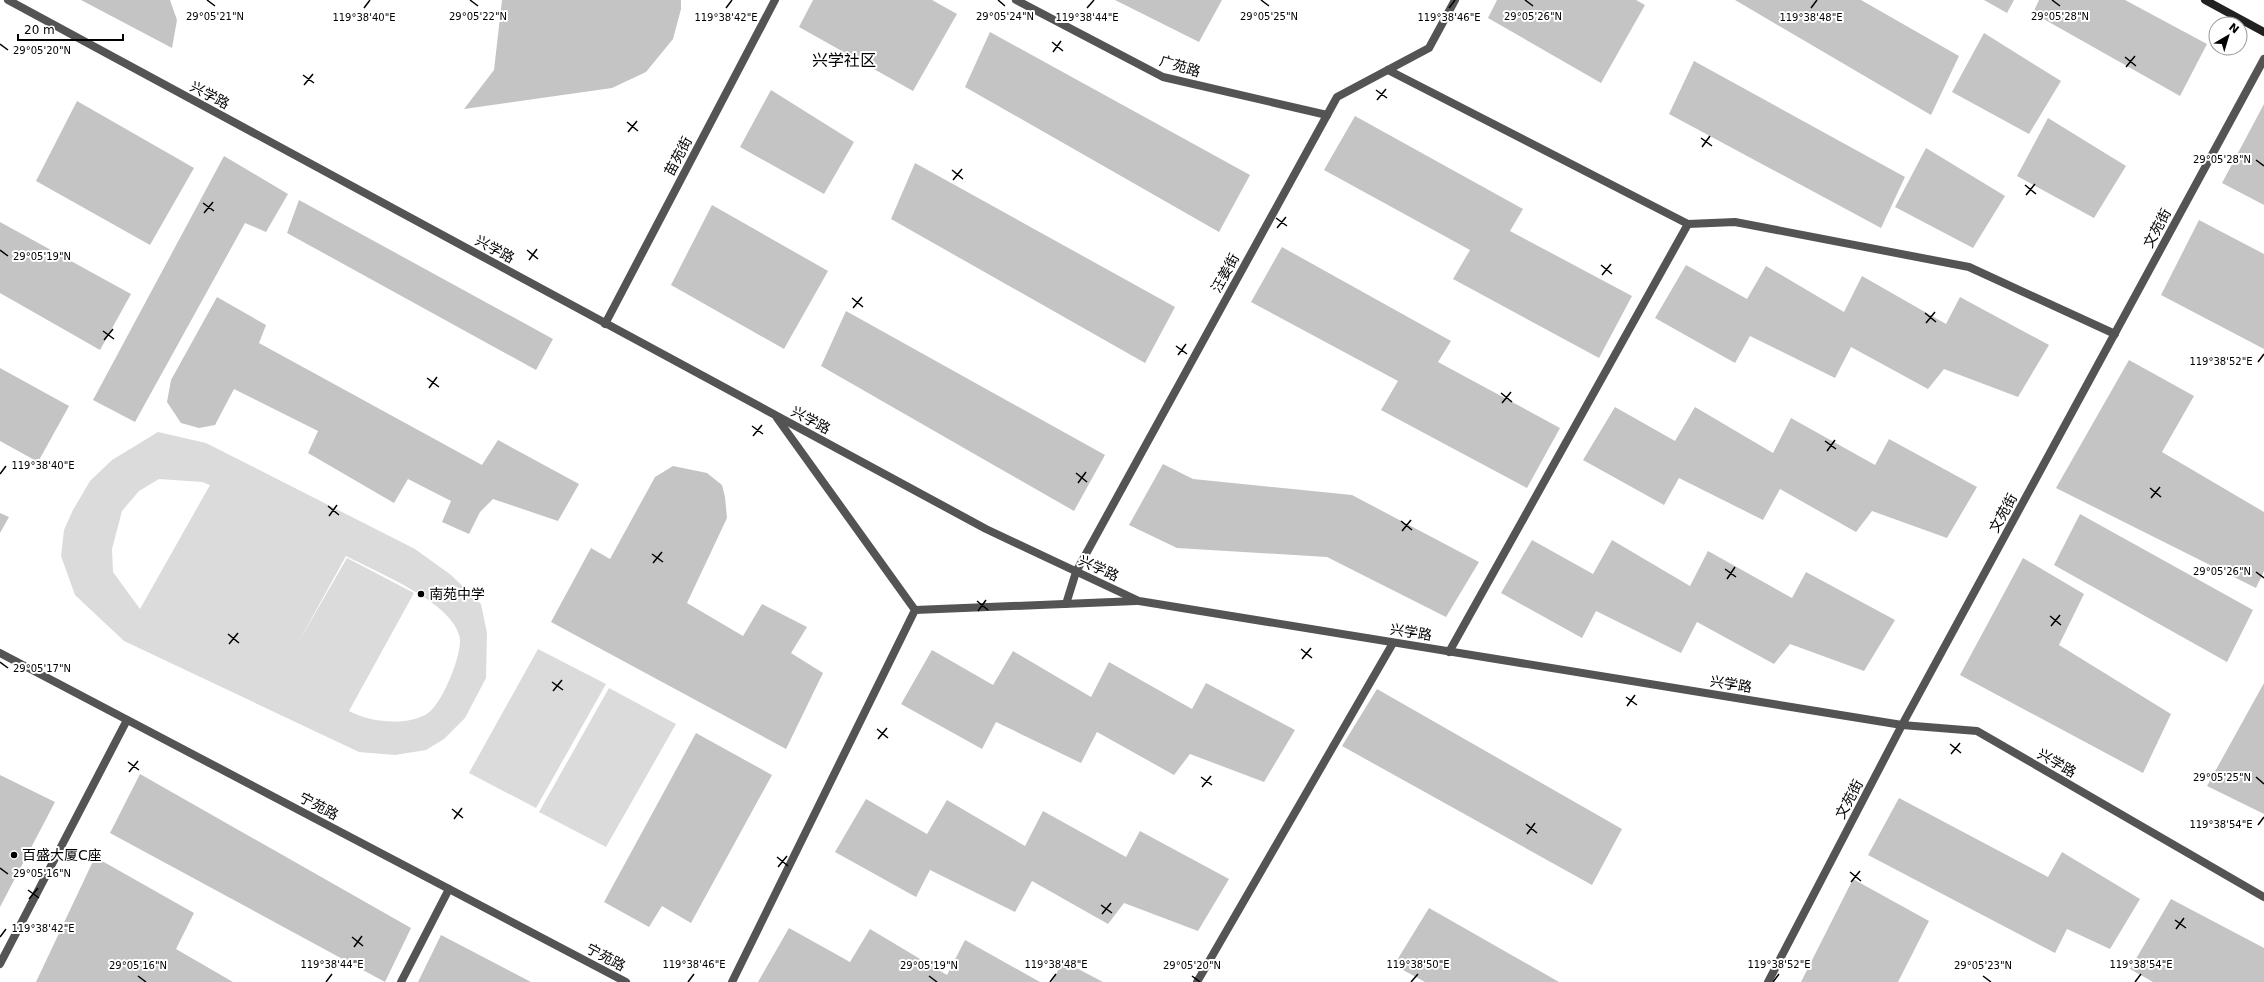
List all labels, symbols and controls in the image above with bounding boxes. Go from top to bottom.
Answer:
text: 29°05'21"N [186,11,244,22]
text: 29°05'22"N [449,11,507,22]
text: 29°05'24"N [976,11,1034,22]
text: 29°05'25"N [1240,11,1298,22]
text: 29°05'26"N [1504,11,1562,22]
text: 29°05'28"N [2031,11,2089,22]
text: 119°38'40"E [332,12,396,23]
text: 119°38'42"E [694,12,758,23]
text: 119°38'44"E [1055,12,1119,23]
text: 119°38'46"E [1417,12,1481,23]
text: 119°38'48"E [1779,12,1843,23]
scale bar [18,16,123,42]
north arrow [2208,16,2248,56]
text: N [2226,21,2241,36]
text: 20 m [24,23,55,37]
text: 29°05'20"N [13,45,71,56]
district label: 兴学社区 [812,51,876,70]
street label: 广苑路 [1158,52,1202,80]
street label: 兴学路 [188,78,232,112]
street label: 苗苑街 [661,134,695,178]
text: 29°05'28"N [2193,154,2251,165]
street label: 文苑街 [2140,206,2174,250]
street label: 兴学路 [473,232,517,266]
text: 29°05'19"N [13,251,71,262]
street label: 汪姜街 [1208,251,1242,295]
text: 119°38'52"E [2189,356,2253,367]
street label: 兴学路 [789,403,833,437]
text: 119°38'40"E [11,460,75,471]
street label: 文苑街 [1986,491,2020,535]
street label: 兴学路 [1077,552,1121,584]
text: 29°05'26"N [2193,566,2251,577]
place label: 南苑中学 [429,586,485,602]
marker: 南苑中学 [416,589,426,599]
street label: 兴学路 [1389,621,1433,643]
text: 29°05'17"N [13,663,71,674]
street label: 兴学路 [1709,673,1753,695]
street label: 兴学路 [2035,746,2079,780]
text: 29°05'25"N [2193,772,2251,783]
street label: 文苑街 [1832,777,1866,821]
street label: 宁苑路 [297,789,341,823]
text: 119°38'54"E [2189,819,2253,830]
place label: 百盛大厦C座 [22,847,102,863]
marker: 百盛大厦C座 [9,850,19,860]
text: 29°05'16"N [13,868,71,879]
text: 119°38'42"E [11,923,75,934]
street label: 宁苑路 [584,940,628,974]
text: 119°38'44"E [300,959,364,970]
text: 119°38'46"E [662,959,726,970]
text: 119°38'48"E [1024,959,1088,970]
text: 119°38'50"E [1386,959,1450,970]
text: 119°38'52"E [1747,959,1811,970]
text: 119°38'54"E [2109,959,2173,970]
text: 29°05'16"N [109,960,167,971]
text: 29°05'19"N [900,960,958,971]
text: 29°05'20"N [1163,960,1221,971]
text: 29°05'23"N [1954,960,2012,971]

